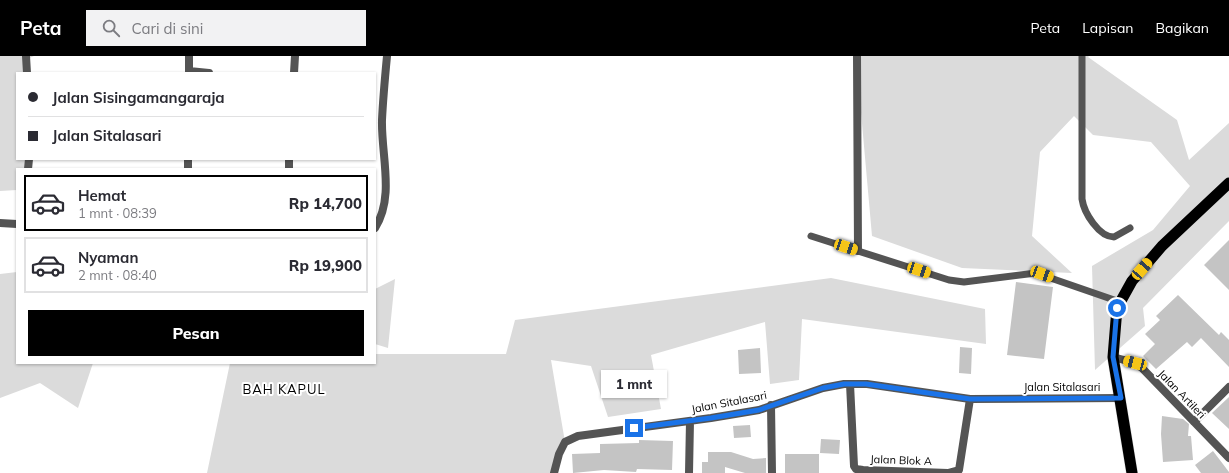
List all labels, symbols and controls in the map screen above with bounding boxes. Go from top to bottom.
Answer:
search box [86,10,366,46]
text: Peta [20,16,62,40]
icon: search [100,17,122,39]
text: Cari di sini [132,19,203,38]
text: Peta [1031,19,1060,37]
text: Lapisan [1082,19,1134,37]
text: Bagikan [1156,19,1209,37]
text: Jalan Sisingamangaraja [52,88,225,107]
text: Jalan Sitalasari [52,126,162,145]
icon: car [30,185,66,221]
text: Hemat [78,186,126,205]
text: Rp 14,700 [289,194,362,213]
text: 1 mnt · 08:39 [78,205,157,221]
car [833,238,859,256]
icon: car [30,247,66,283]
text: Nyaman [78,248,138,267]
text: Rp 19,900 [289,256,362,275]
car [1130,256,1154,282]
car [906,261,932,279]
car [1029,264,1055,284]
text: 2 mnt · 08:40 [78,267,157,283]
route start [1108,299,1126,317]
button: Pesan [28,310,364,356]
car [1122,354,1148,372]
street label: Jalan Artileri [1155,367,1209,421]
callout: 1 mnt [601,370,667,398]
text: 1 mnt [616,376,652,392]
street label: Jalan Sitalasari [1024,380,1100,394]
district label: BAH KAPUL [242,381,326,397]
street label: Jalan Sitalasari [690,388,768,416]
route end [625,419,643,437]
street label: Jalan Blok A [870,452,932,468]

